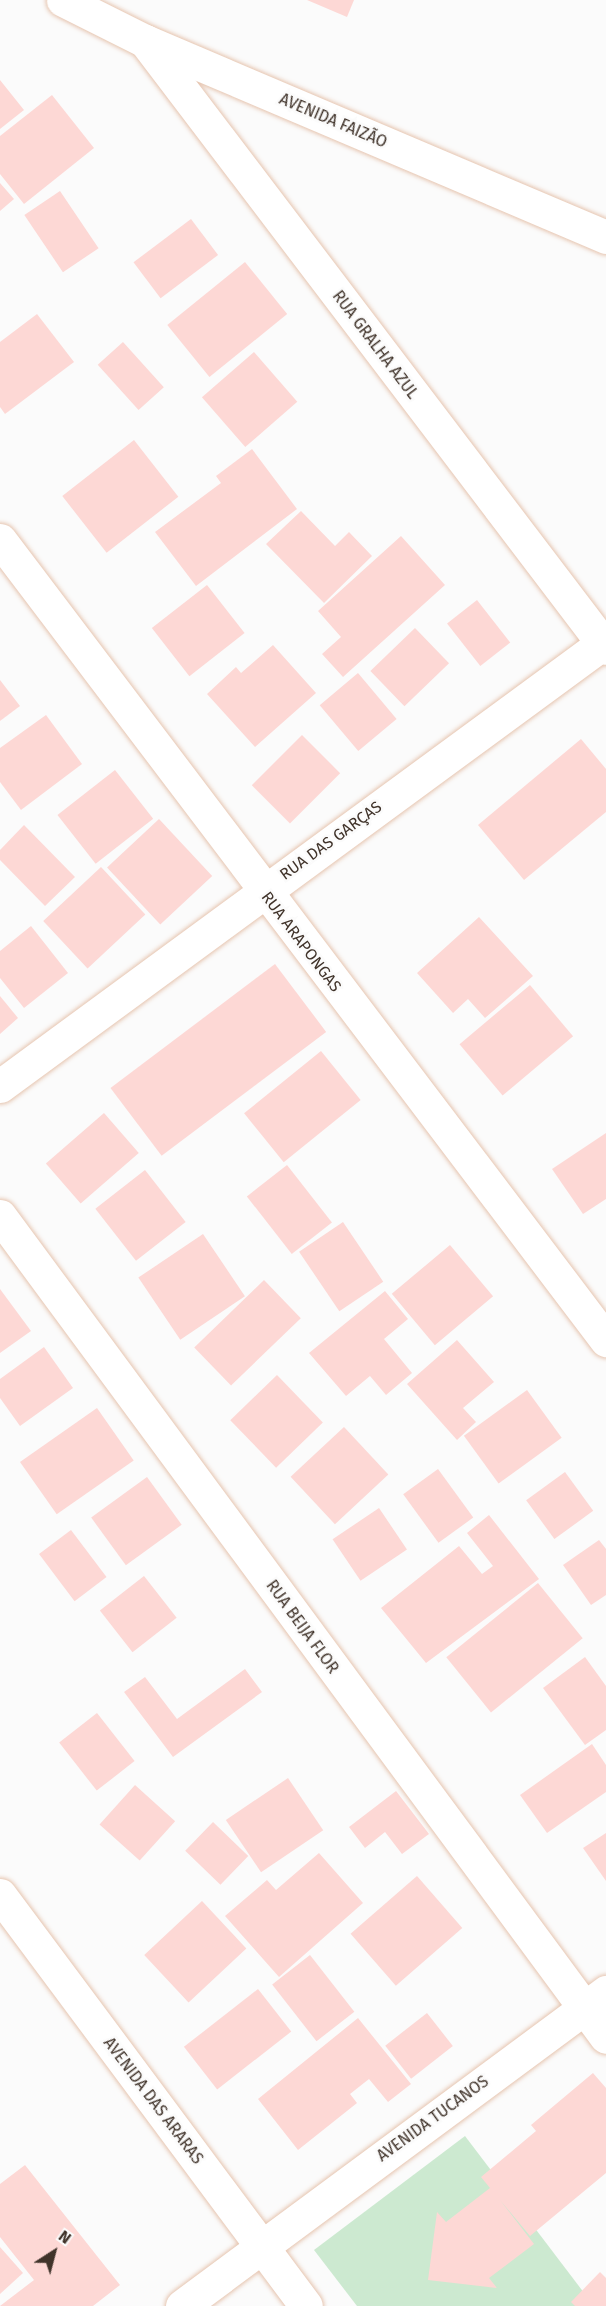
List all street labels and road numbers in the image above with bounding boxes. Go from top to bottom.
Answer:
street label: AVENIDA FAIZÃO [276,90,390,152]
street label: RUA GRALHA AZUL [328,287,422,403]
street label: RUA DAS GARÇAS [276,798,386,884]
street label: RUA ARAPONGAS [257,888,345,996]
street label: RUA BEIJA FLOR [262,1577,342,1677]
street label: AVENIDA DAS ARARAS [99,2034,207,2168]
street label: AVENIDA TUCANOS [373,2072,493,2166]

